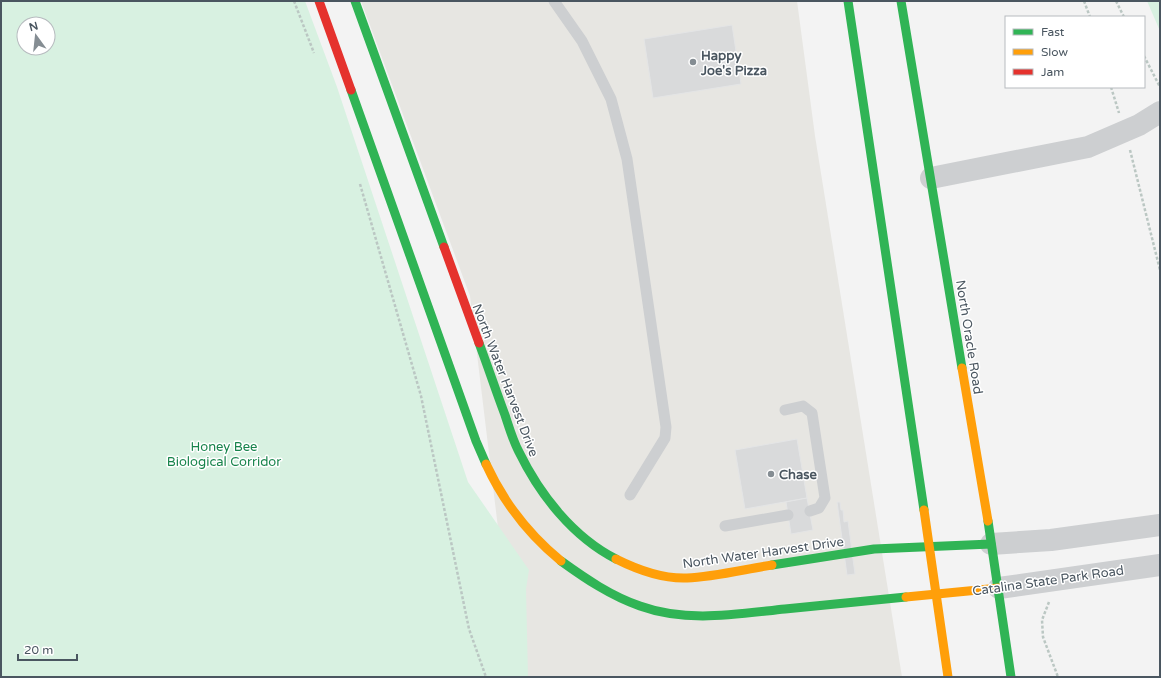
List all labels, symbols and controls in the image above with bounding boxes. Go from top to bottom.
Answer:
north arrow [16,16,56,56]
legend [1005,16,1145,88]
text: N [28,19,39,34]
text: Fast [1041,25,1065,39]
text: Slow [1041,45,1068,59]
place label: Happy Joe's Pizza [700,48,767,79]
marker: Happy Joe's Pizza [688,57,698,67]
text: Jam [1041,65,1064,79]
street label: North Oracle Road [952,279,986,396]
street label: North Water Harvest Drive [468,302,542,459]
park label: Honey Bee Biological Corridor [167,439,281,470]
place label: Chase [779,467,817,483]
marker: Chase [766,469,776,479]
street label: North Water Harvest Drive [682,534,845,572]
street label: Catalina State Park Road [971,562,1125,600]
scale bar [18,636,77,662]
text: 20 m [24,643,53,657]

